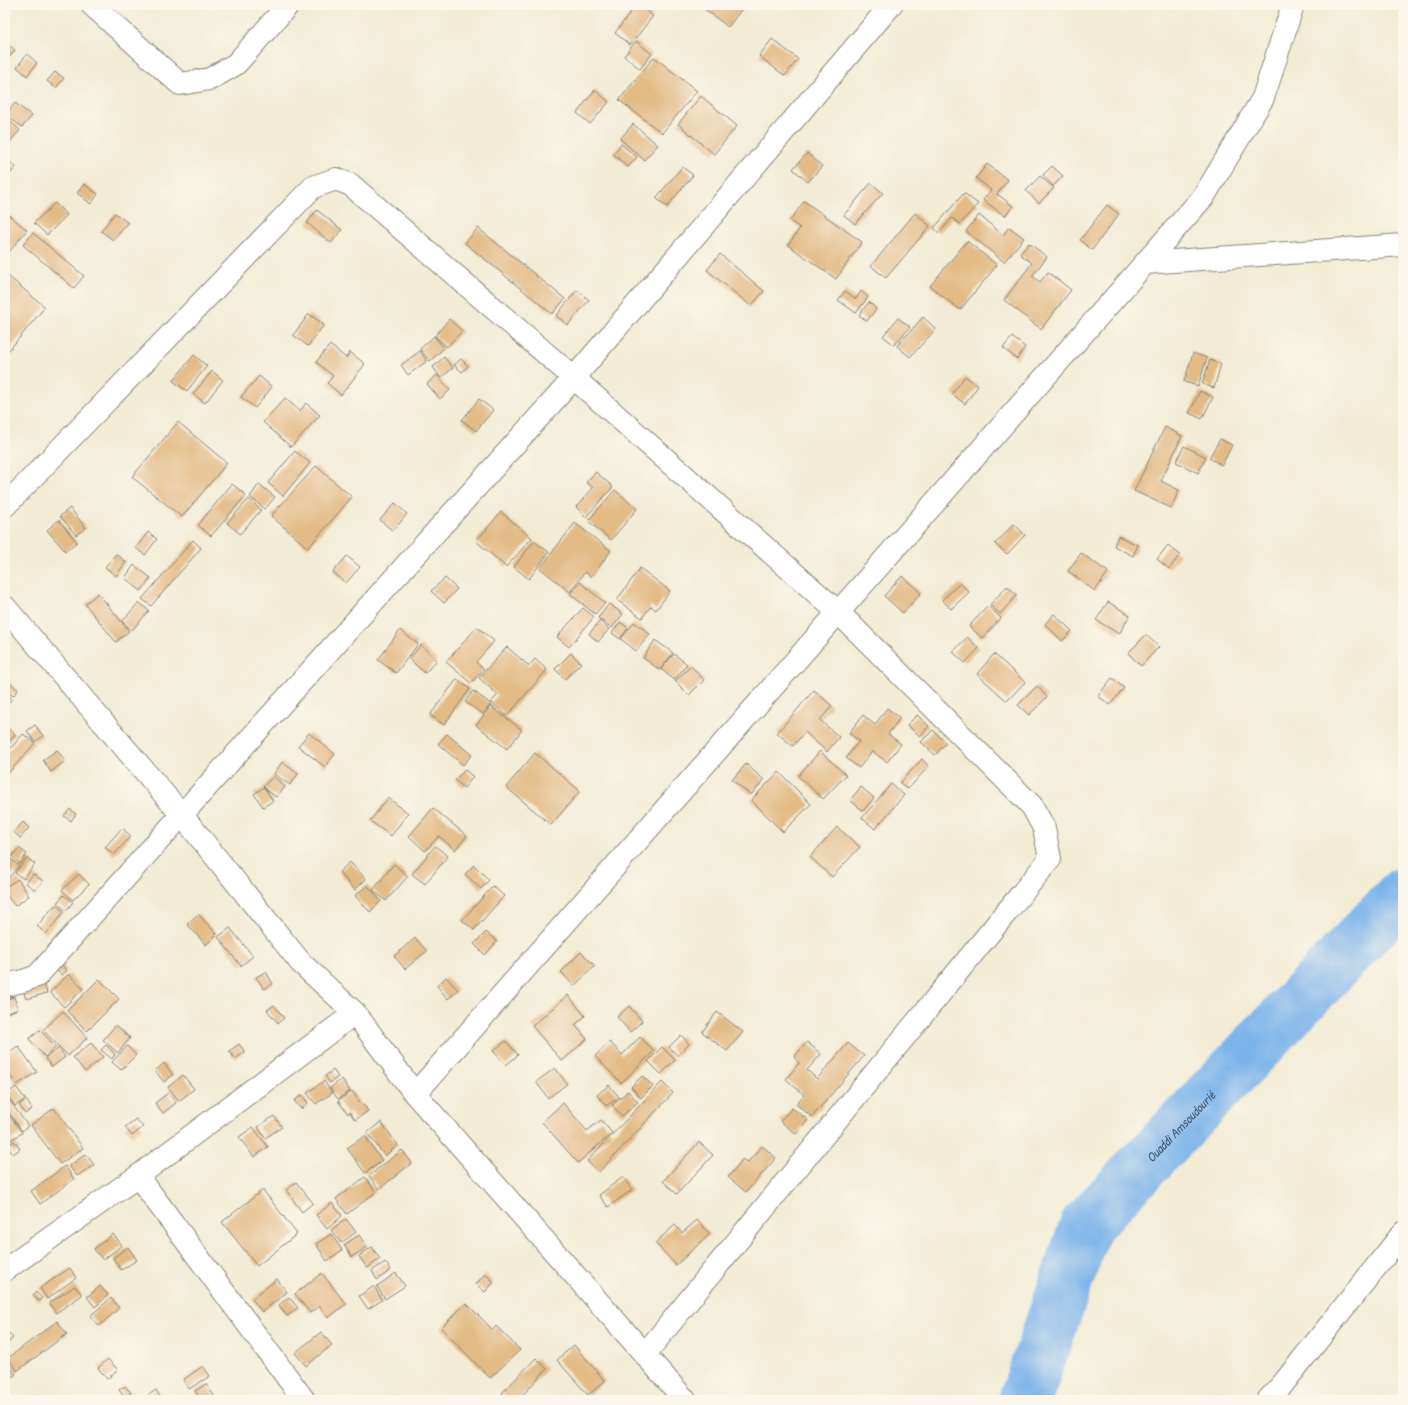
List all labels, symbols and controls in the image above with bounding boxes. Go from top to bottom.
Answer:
water label: Ouaddi Amsoudourié [1142,1086,1220,1166]

